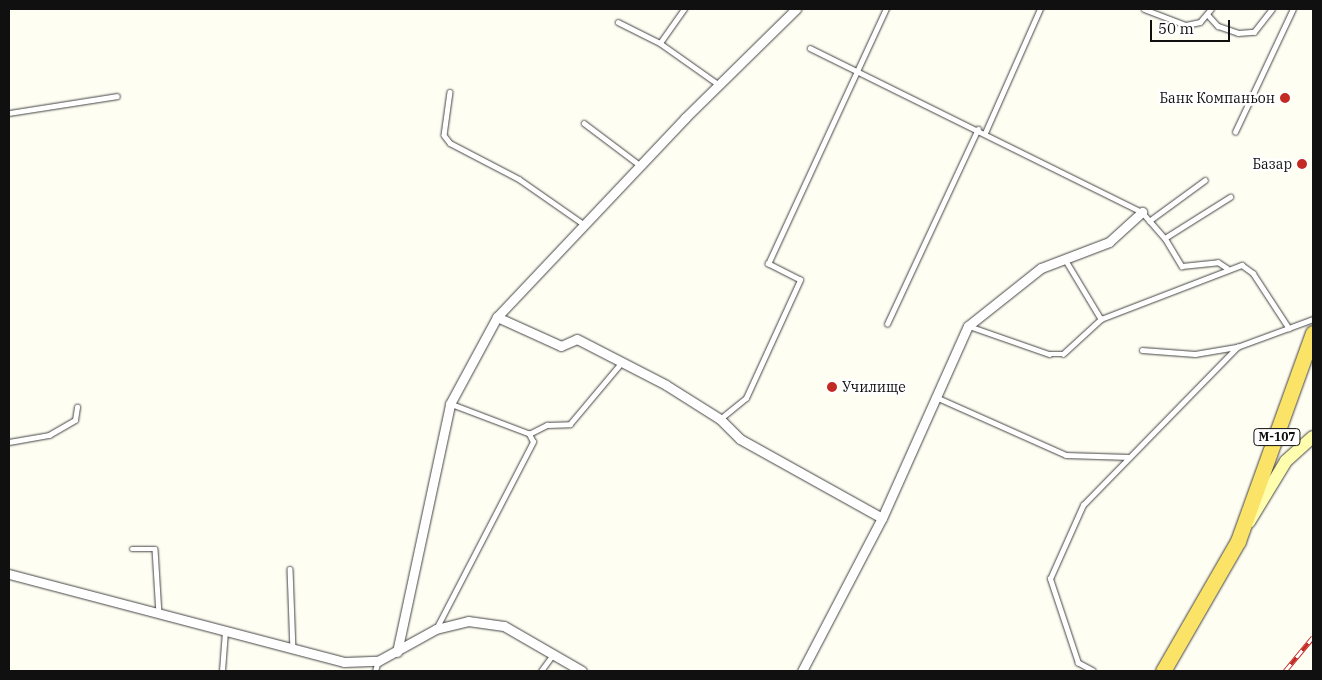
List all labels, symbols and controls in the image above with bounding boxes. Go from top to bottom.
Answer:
scale bar [1152,10,1232,42]
text: 50 m [1158,19,1194,38]
place label: Банк Компаньон [1159,90,1275,106]
marker: Банк Компаньон [1279,92,1291,104]
place label: Базар [1252,156,1292,172]
marker: Базар [1296,158,1308,170]
place label: Училище [842,379,906,395]
marker: Училище [826,381,838,393]
road number: М-107 [1253,428,1301,447]

